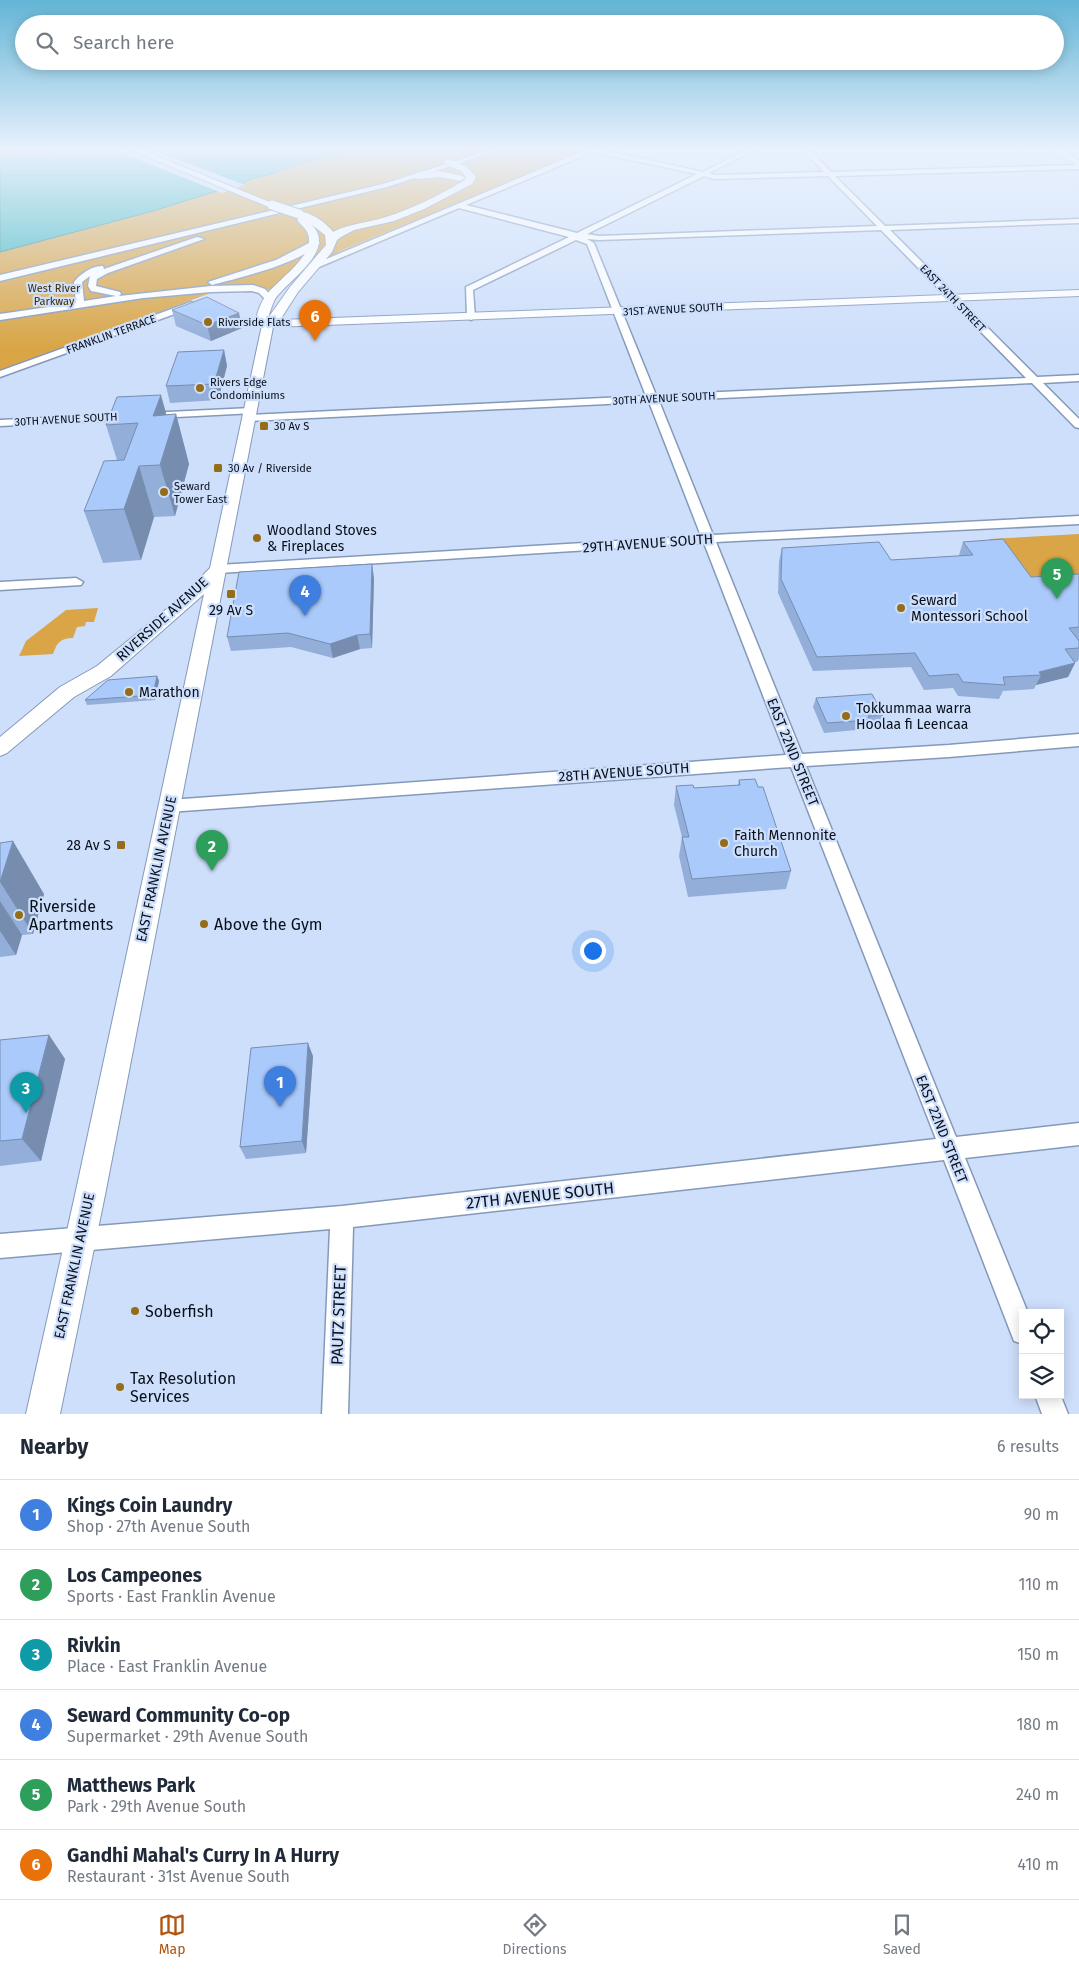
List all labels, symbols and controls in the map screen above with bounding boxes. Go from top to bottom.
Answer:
search box [15,15,1064,70]
icon: search [33,29,61,57]
text: Search here [73,31,174,54]
street label: EAST 24TH STREET [917,262,988,335]
park label: West River Parkway [28,282,81,308]
pin: 6 [299,300,331,341]
street label: 31ST AVENUE SOUTH [623,300,723,319]
street label: FRANKLIN TERRACE [64,312,158,357]
marker: Riverside Flats [202,316,214,328]
place label: Riverside Flats [218,316,290,329]
place label: Rivers Edge Condominiums [210,376,285,402]
marker: Rivers Edge Condominiums [194,382,206,394]
street label: 30TH AVENUE SOUTH [612,389,716,408]
street label: 30TH AVENUE SOUTH [14,410,118,429]
marker: 30 Av S [258,420,270,432]
place label: 30 Av S [274,420,309,433]
marker: 30 Av / Riverside [212,462,224,474]
place label: 30 Av / Riverside [228,462,312,475]
place label: Seward Tower East [174,480,227,506]
marker: Seward Tower East [158,486,170,498]
place label: Woodland Stoves & Fireplaces [267,522,377,555]
street label: 29TH AVENUE SOUTH [582,530,714,557]
marker: Woodland Stoves & Fireplaces [251,532,263,544]
pin: 5 [1041,558,1073,599]
street label: RIVERSIDE AVENUE [113,574,212,665]
pin: 4 [289,575,321,616]
marker: 29 Av S [225,588,237,600]
place label: Seward Montessori School [911,592,1028,625]
place label: 29 Av S [209,602,253,619]
marker: Seward Montessori School [895,602,907,614]
place label: Marathon [139,684,200,701]
marker: Marathon [123,686,135,698]
street label: EAST 22ND STREET [763,696,822,809]
place label: Tokkummaa warra Hoolaa fi Leencaa [856,700,971,733]
marker: Tokkummaa warra Hoolaa fi Leencaa [840,710,852,722]
street label: 28TH AVENUE SOUTH [558,759,690,786]
street label: EAST FRANKLIN AVENUE [133,795,180,944]
place label: Faith Mennonite Church [734,827,836,860]
pin: 2 [196,830,228,871]
place label: 28 Av S [66,837,111,854]
marker: Faith Mennonite Church [718,837,730,849]
marker: 28 Av S [115,839,127,851]
place label: Riverside Apartments [29,897,113,934]
marker: Riverside Apartments [13,909,25,921]
place label: Above the Gym [214,915,323,934]
marker: Above the Gym [198,918,210,930]
your location [580,938,606,964]
pin: 1 [264,1066,296,1107]
pin: 3 [10,1072,42,1113]
street label: EAST 22ND STREET [912,1073,971,1186]
street label: 27TH AVENUE SOUTH [465,1178,615,1213]
street label: EAST FRANKLIN AVENUE [51,1192,98,1341]
street label: PAUTZ STREET [327,1264,350,1365]
place label: Soberfish [145,1302,214,1321]
marker: Soberfish [129,1305,141,1317]
map controls [1019,1309,1064,1399]
button: locate [1019,1309,1064,1354]
button: layers [1019,1354,1064,1399]
place label: Tax Resolution Services [130,1369,236,1406]
marker: Tax Resolution Services [114,1381,126,1393]
text: Nearby [20,1434,88,1460]
text: 6 results [997,1437,1059,1456]
text: Kings Coin Laundry [67,1494,232,1517]
text: 1 [32,1505,40,1524]
text: 90 m [1024,1505,1059,1524]
text: Shop · 27th Avenue South [67,1517,250,1536]
text: Los Campeones [67,1564,202,1587]
text: 2 [32,1575,40,1594]
text: 110 m [1018,1575,1059,1594]
text: Sports · East Franklin Avenue [67,1587,276,1606]
text: Rivkin [67,1634,121,1657]
text: 3 [32,1645,40,1664]
text: 150 m [1017,1645,1059,1664]
text: Place · East Franklin Avenue [67,1657,267,1676]
text: Seward Community Co-op [67,1704,290,1727]
text: 4 [31,1715,41,1734]
text: 180 m [1016,1715,1059,1734]
text: Supermarket · 29th Avenue South [67,1727,308,1746]
text: Matthews Park [67,1774,195,1797]
text: 5 [32,1785,40,1804]
text: 240 m [1016,1785,1059,1804]
text: Park · 29th Avenue South [67,1797,246,1816]
text: Gandhi Mahal's Curry In A Hurry [67,1844,339,1867]
text: 6 [31,1855,41,1874]
text: 410 m [1018,1855,1059,1874]
text: Restaurant · 31st Avenue South [67,1867,290,1886]
tab: Map [158,1911,186,1958]
tab: Directions [502,1911,567,1958]
tab: Saved [883,1911,921,1958]

